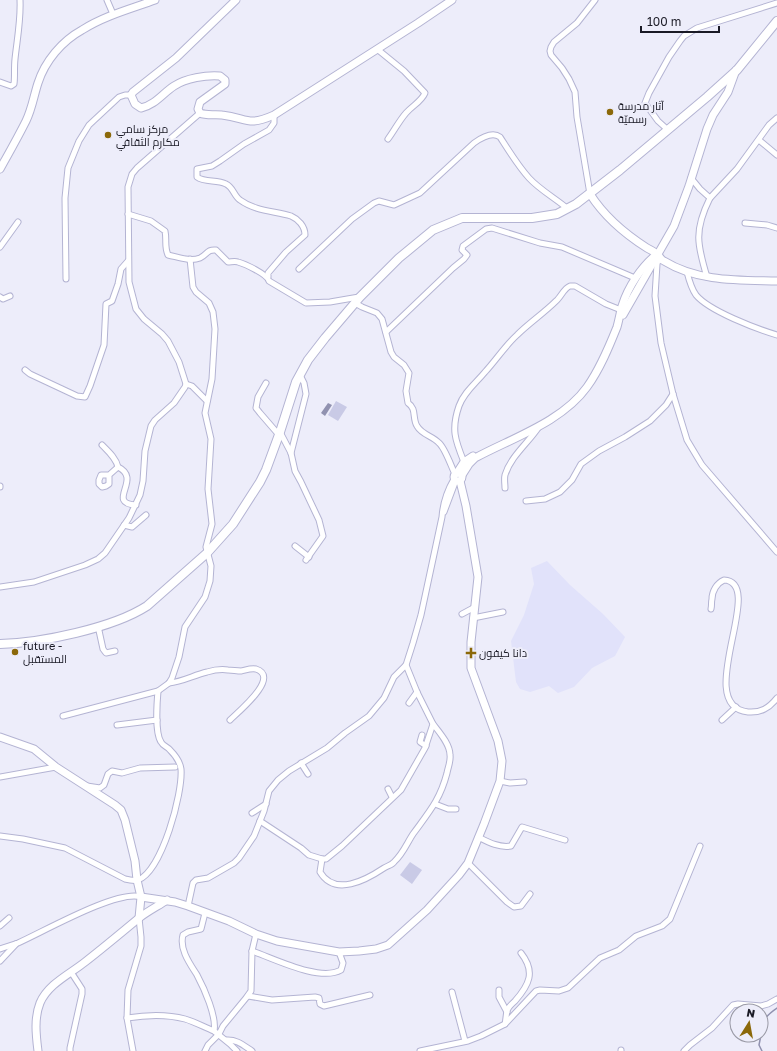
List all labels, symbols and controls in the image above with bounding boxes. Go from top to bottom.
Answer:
scale bar [641,8,719,34]
text: 100 m [647,14,681,29]
place label: آثار مدرسة رسميّة [618,99,664,126]
marker: آثار مدرسة رسميّة [605,107,615,117]
place label: مركز سامي مكارم الثقافي [116,122,180,151]
marker: مركز سامي مكارم الثقافي [103,130,113,140]
place label: future - المستقبل [23,639,67,666]
place label: دانا كيفون [479,646,527,660]
marker: future - المستقبل [10,647,20,657]
marker: دانا كيفون [466,648,476,658]
north arrow [729,1003,769,1043]
text: N [746,1006,756,1020]

